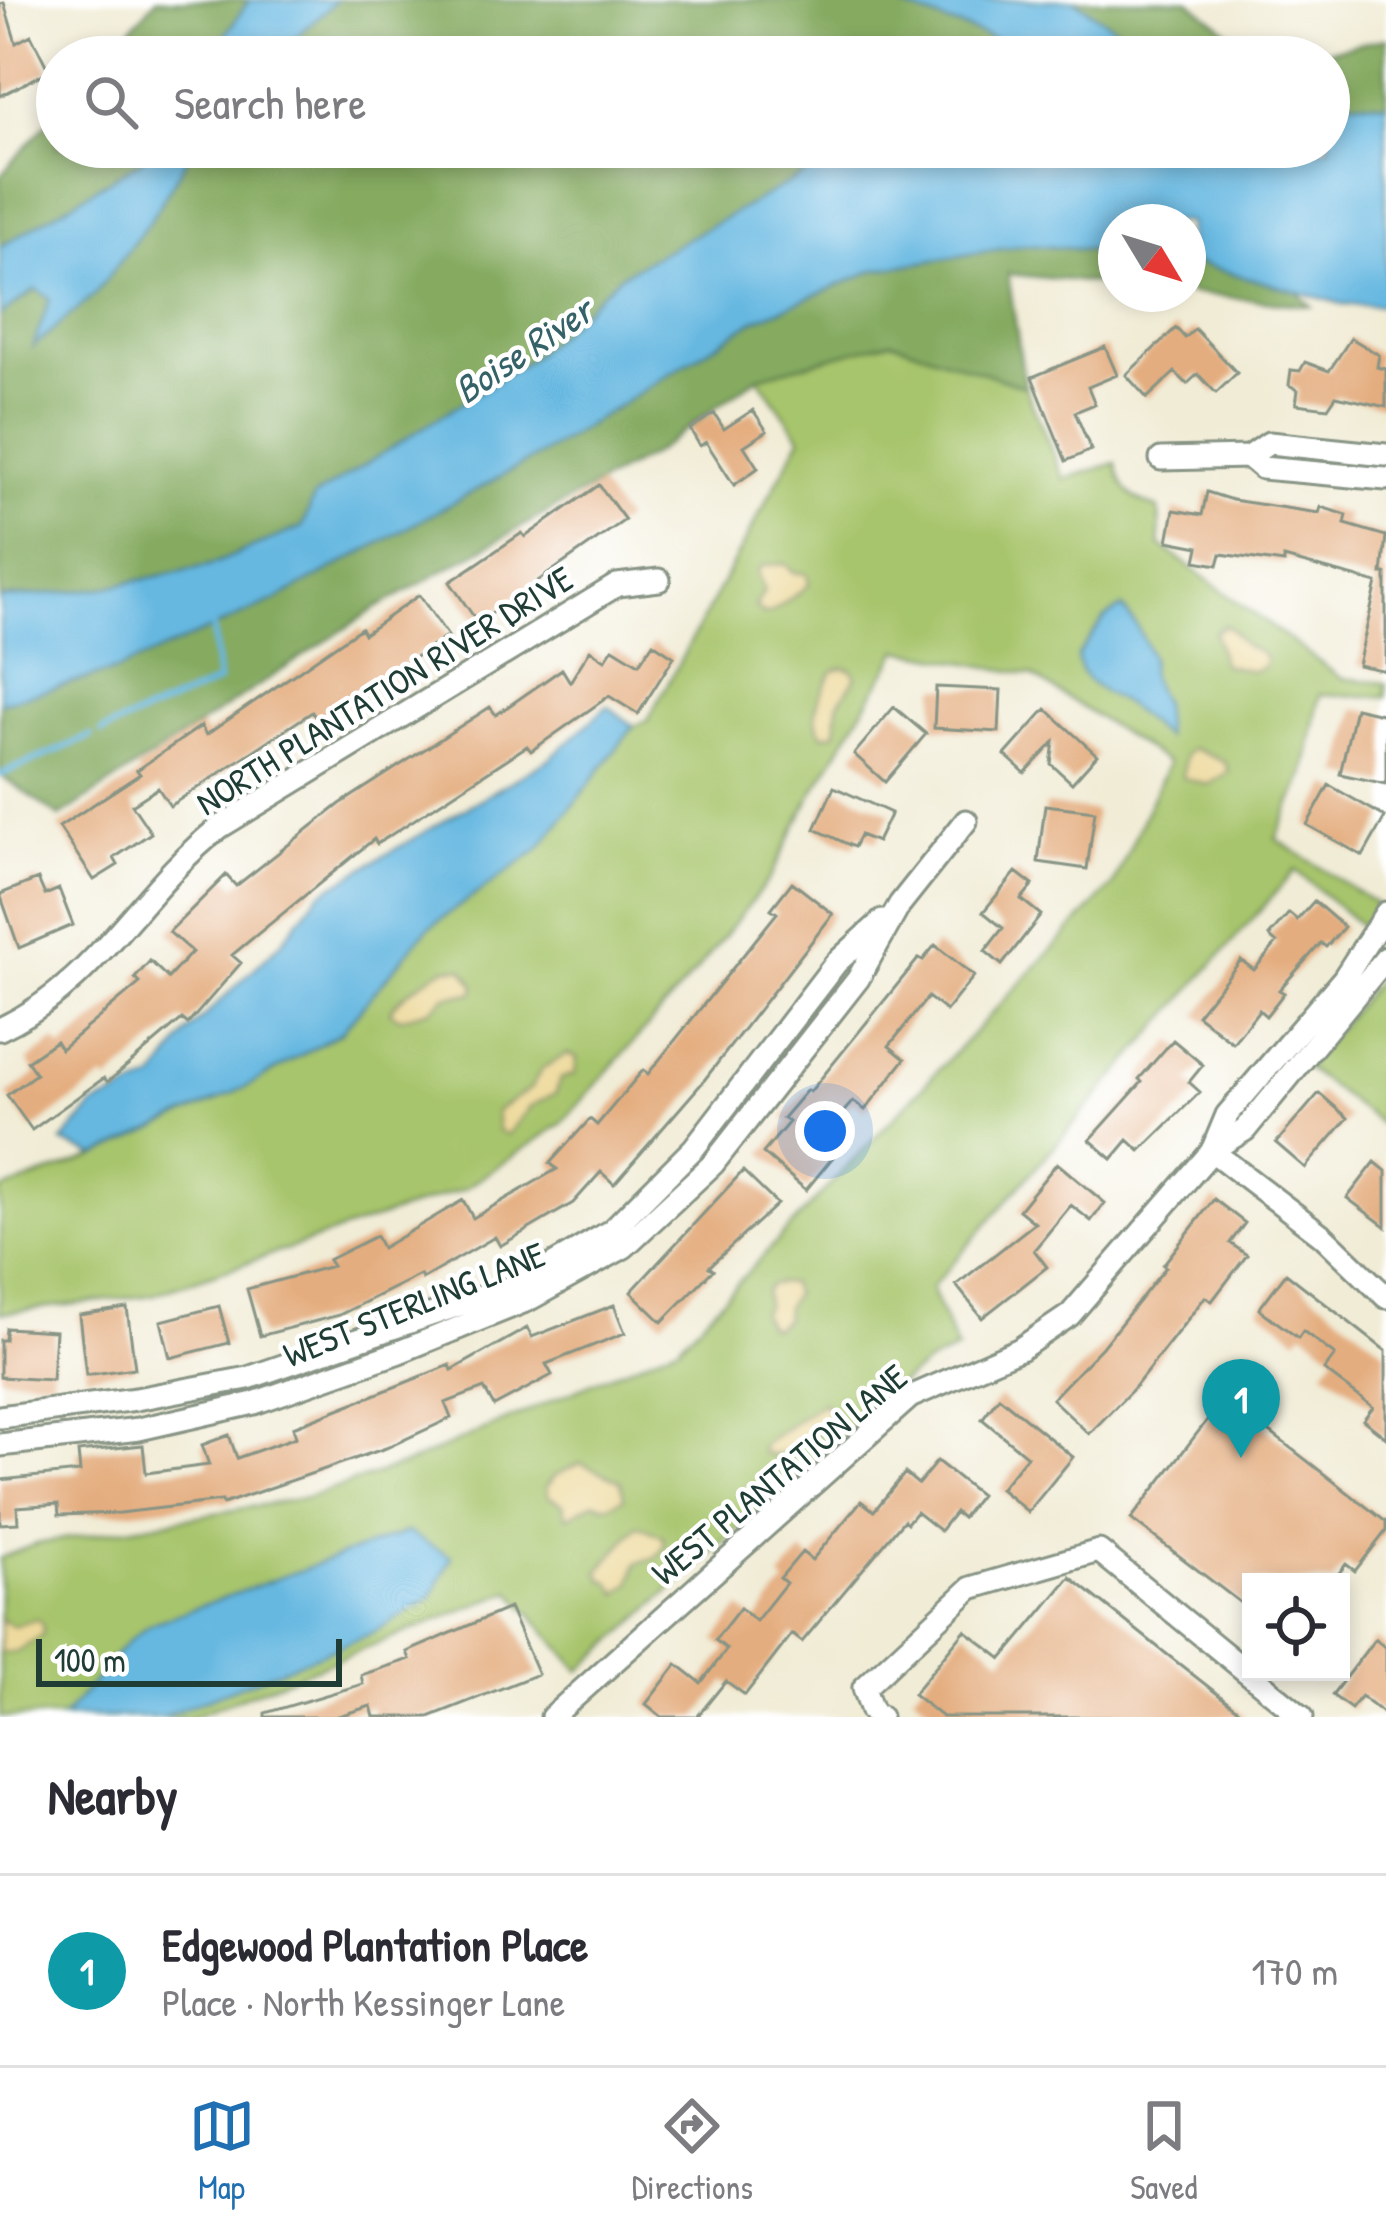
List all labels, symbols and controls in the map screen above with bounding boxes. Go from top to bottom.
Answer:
search box [36,36,1350,168]
icon: search [78,69,144,135]
text: Search here [174,72,366,133]
north arrow [1098,204,1206,312]
water label: Boise River [443,282,606,415]
street label: NORTH PLANTATION RIVER DRIVE [186,553,582,826]
your location [795,1101,855,1161]
street label: WEST STERLING LANE [276,1229,552,1378]
street label: WEST PLANTATION LANE [640,1352,917,1595]
pin: 1 [1202,1359,1280,1458]
map controls [1242,1573,1350,1681]
button: locate [1242,1573,1350,1681]
scale bar [36,1633,342,1686]
text: 100 m [54,1638,126,1682]
text: Nearby [48,1761,178,1830]
text: Edgewood Plantation Place [162,1914,588,1975]
text: 1 [80,1944,94,1997]
text: 170 m [1252,1944,1338,1997]
text: Place · North Kessinger Lane [162,1975,565,2028]
tab: Map [189,2093,255,2209]
tab: Directions [632,2093,753,2209]
tab: Saved [1130,2093,1197,2209]

